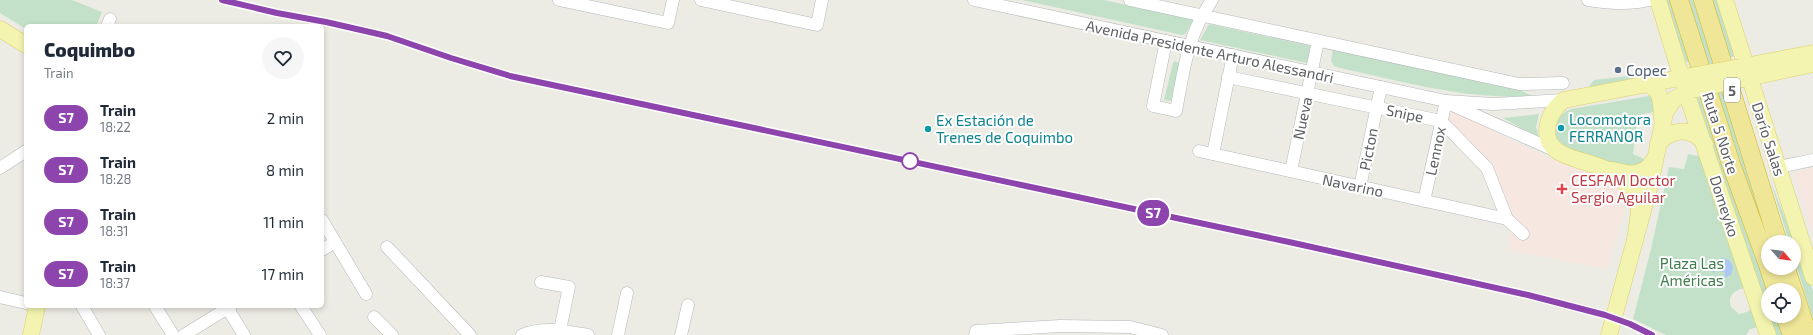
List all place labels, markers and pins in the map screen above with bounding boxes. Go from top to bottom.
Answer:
place label: Copec [1626,61,1667,79]
marker: Copec [1613,65,1623,75]
place label: Locomotora FERRANOR [1569,110,1651,145]
place label: Ex Estación de Trenes de Coquimbo [936,111,1073,146]
marker: Locomotora FERRANOR [1556,123,1566,133]
marker: Ex Estación de Trenes de Coquimbo [923,124,933,134]
unlabelled marker [901,152,919,170]
place label: CESFAM Doctor Sergio Aguilar [1571,171,1676,206]
marker: CESFAM Doctor Sergio Aguilar [1556,183,1568,195]

